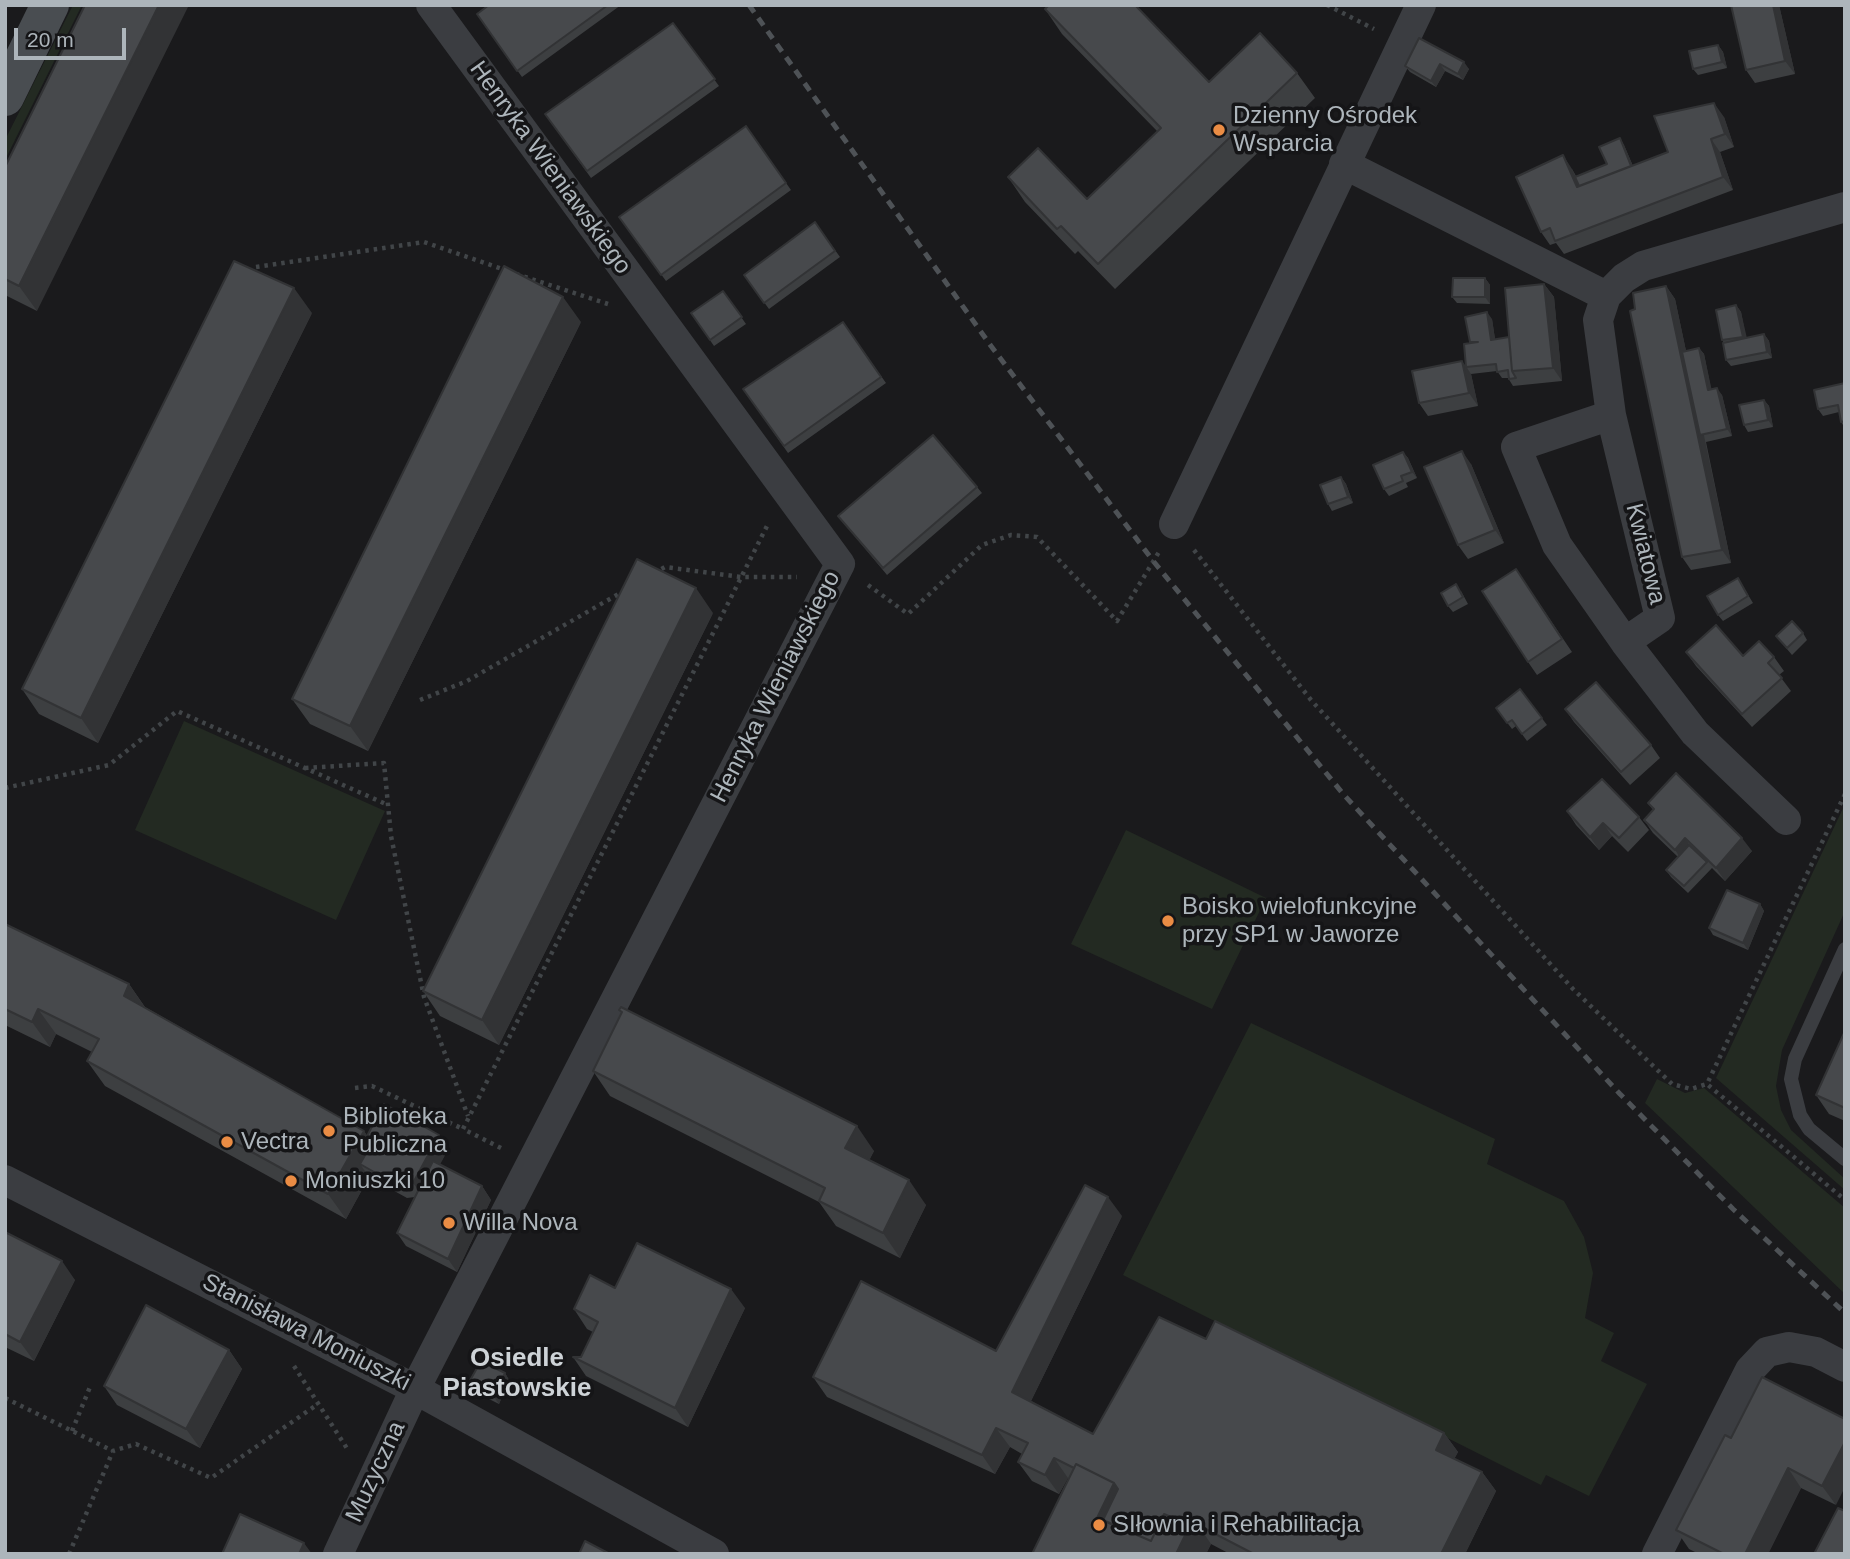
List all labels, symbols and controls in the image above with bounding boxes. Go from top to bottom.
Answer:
scale bar [18,14,130,58]
text: 20 m [27,28,74,51]
street label: Henryka Wieniawskiego [463,56,637,280]
place label: Dzienny Ośrodek Wsparcia [1233,102,1417,158]
marker: Dzienny Ośrodek Wsparcia [1211,122,1227,138]
street label: Kwiatowa [1619,501,1671,607]
street label: Henryka Wieniawskiego [705,566,847,808]
place label: Boisko wielofunkcyjne przy SP1 w Jaworze [1182,893,1417,949]
marker: Boisko wielofunkcyjne przy SP1 w Jaworze [1160,913,1176,929]
place label: Biblioteka Publiczna [343,1103,447,1159]
marker: Biblioteka Publiczna [321,1123,337,1139]
place label: Vectra [241,1128,309,1156]
marker: Vectra [219,1134,235,1150]
place label: Moniuszki 10 [305,1167,445,1195]
marker: Moniuszki 10 [283,1173,299,1189]
place label: Willa Nova [463,1209,578,1237]
marker: Willa Nova [441,1215,457,1231]
street label: Stanisława Moniuszki [197,1268,415,1398]
district label: Osiedle Piastowskie [443,1343,591,1404]
street label: Muzyczna [340,1417,412,1527]
place label: SIłownia i Rehabilitacja [1113,1511,1360,1539]
marker: SIłownia i Rehabilitacja [1091,1517,1107,1533]

